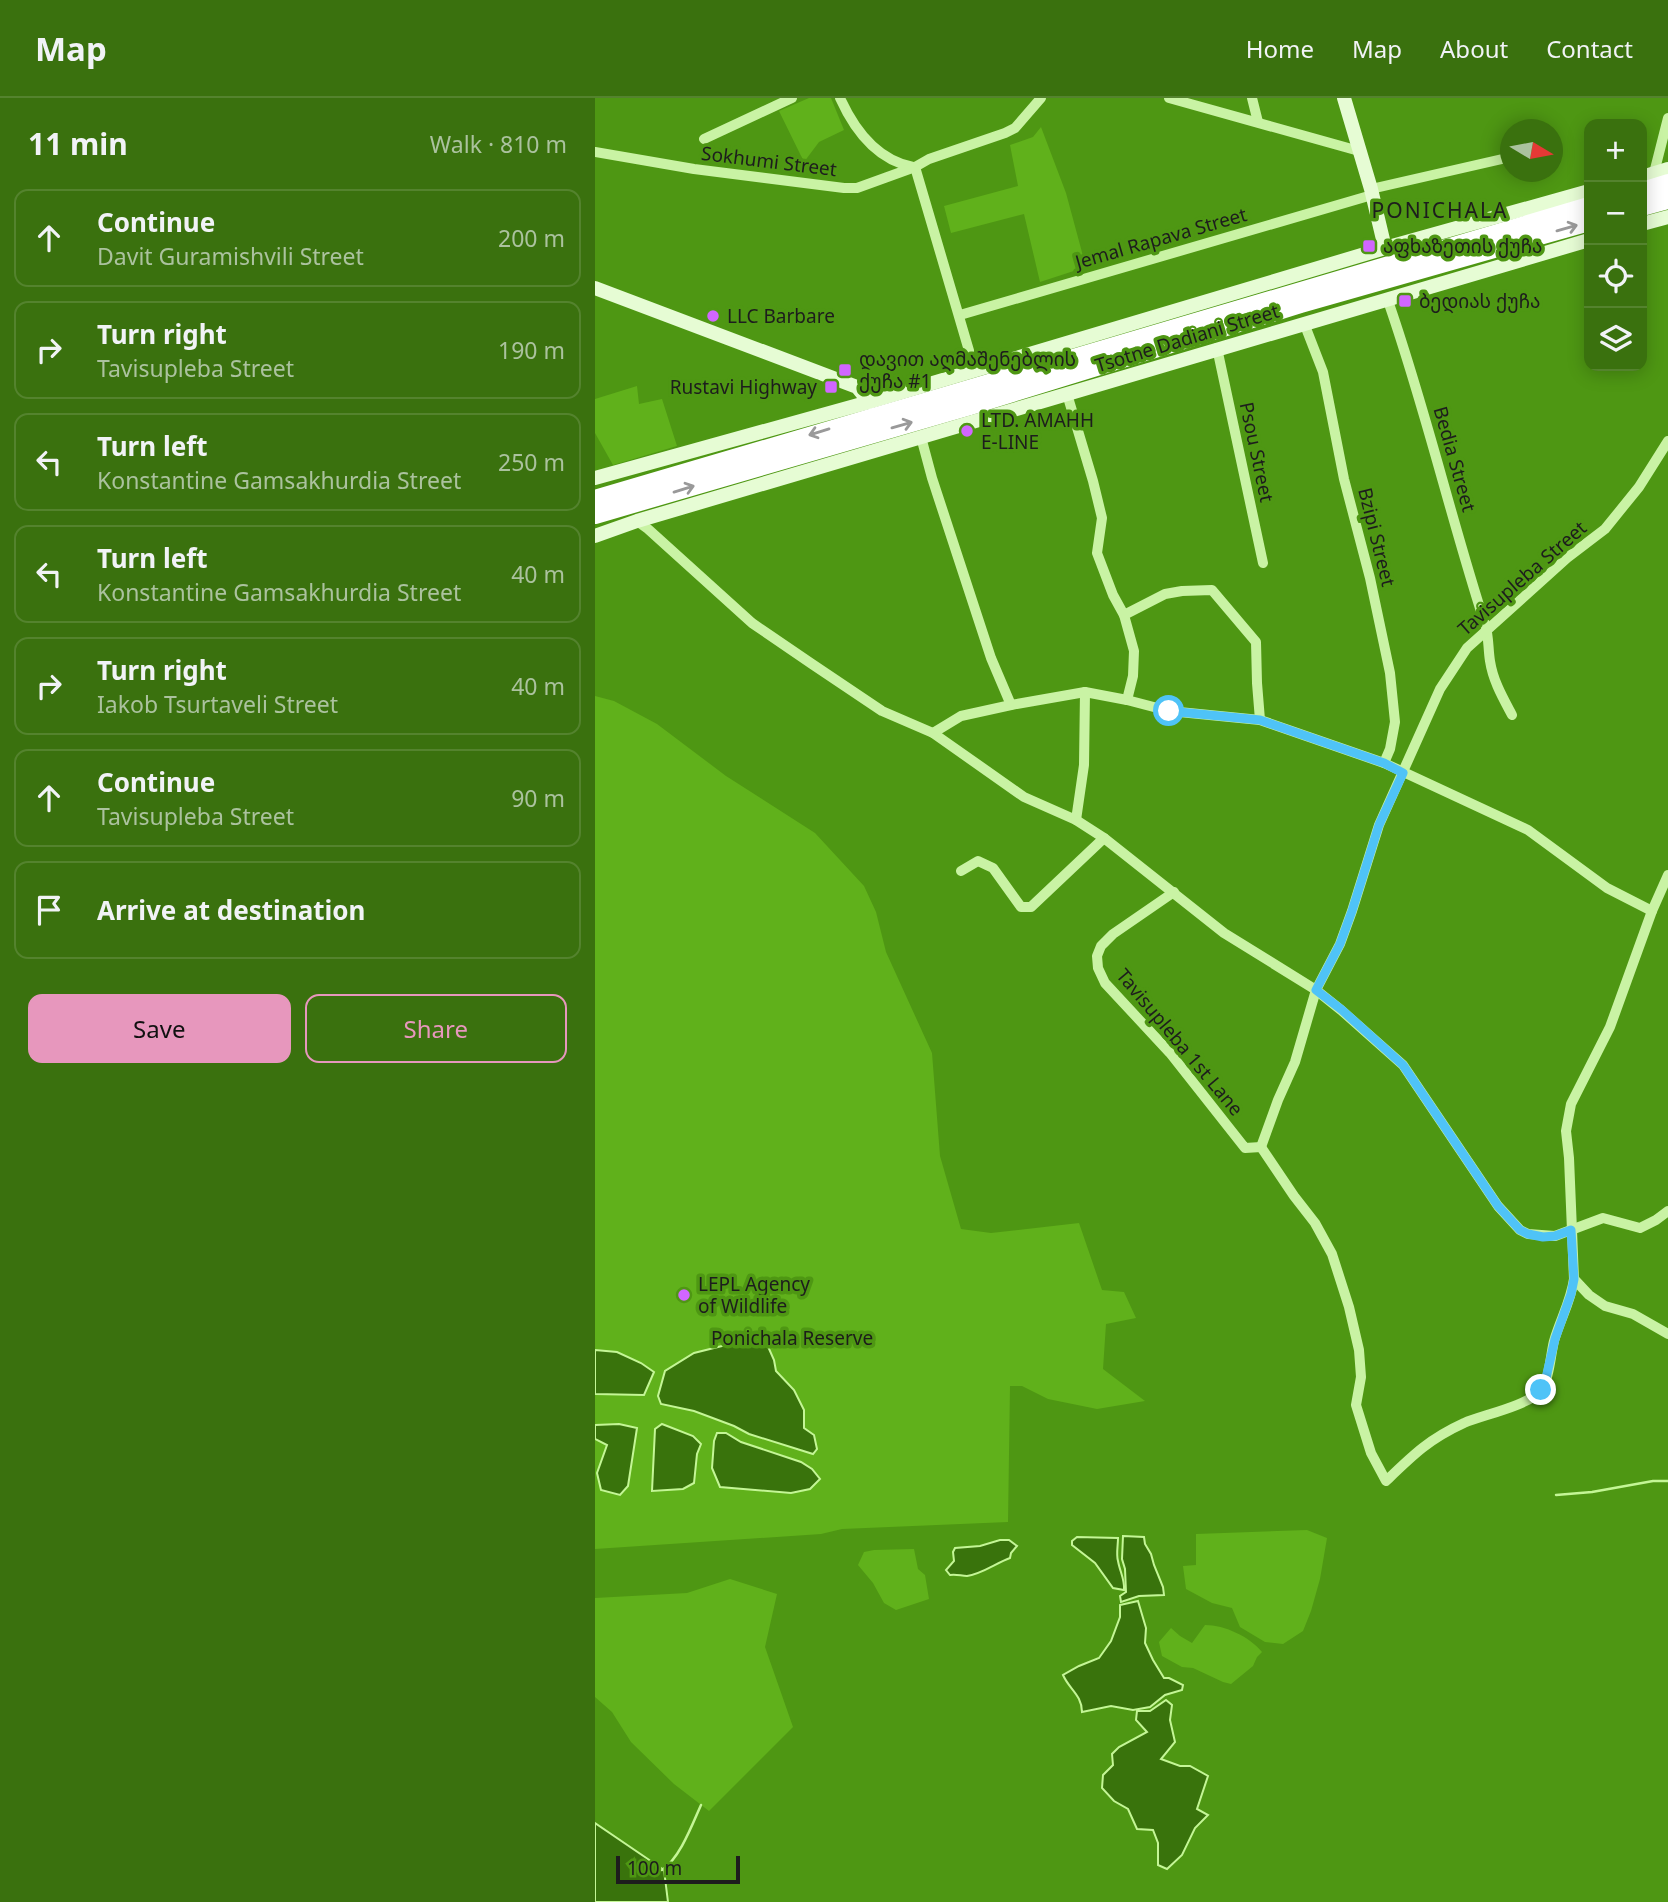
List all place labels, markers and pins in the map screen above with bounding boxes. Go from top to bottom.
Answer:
place label: აფხაზეთის ქუჩა [1383,233,1543,259]
marker: აფხაზეთის ქუჩა [1361,238,1377,254]
place label: ბედიას ქუჩა [1419,288,1540,314]
marker: ბედიას ქუჩა [1397,293,1413,309]
place label: LLC Barbare [727,303,835,329]
marker: LLC Barbare [705,308,721,324]
place label: დავით აღმაშენებლის ქუჩა #1 [859,346,1076,394]
marker: დავით აღმაშენებლის ქუჩა #1 [837,362,853,378]
place label: Rustavi Highway [670,374,817,400]
marker: Rustavi Highway [823,379,839,395]
place label: LTD. AMAHH E-LINE [981,407,1094,455]
marker: LTD. AMAHH E-LINE [959,423,975,439]
place label: LEPL Agency of Wildlife [698,1271,810,1319]
marker: LEPL Agency of Wildlife [676,1287,692,1303]

